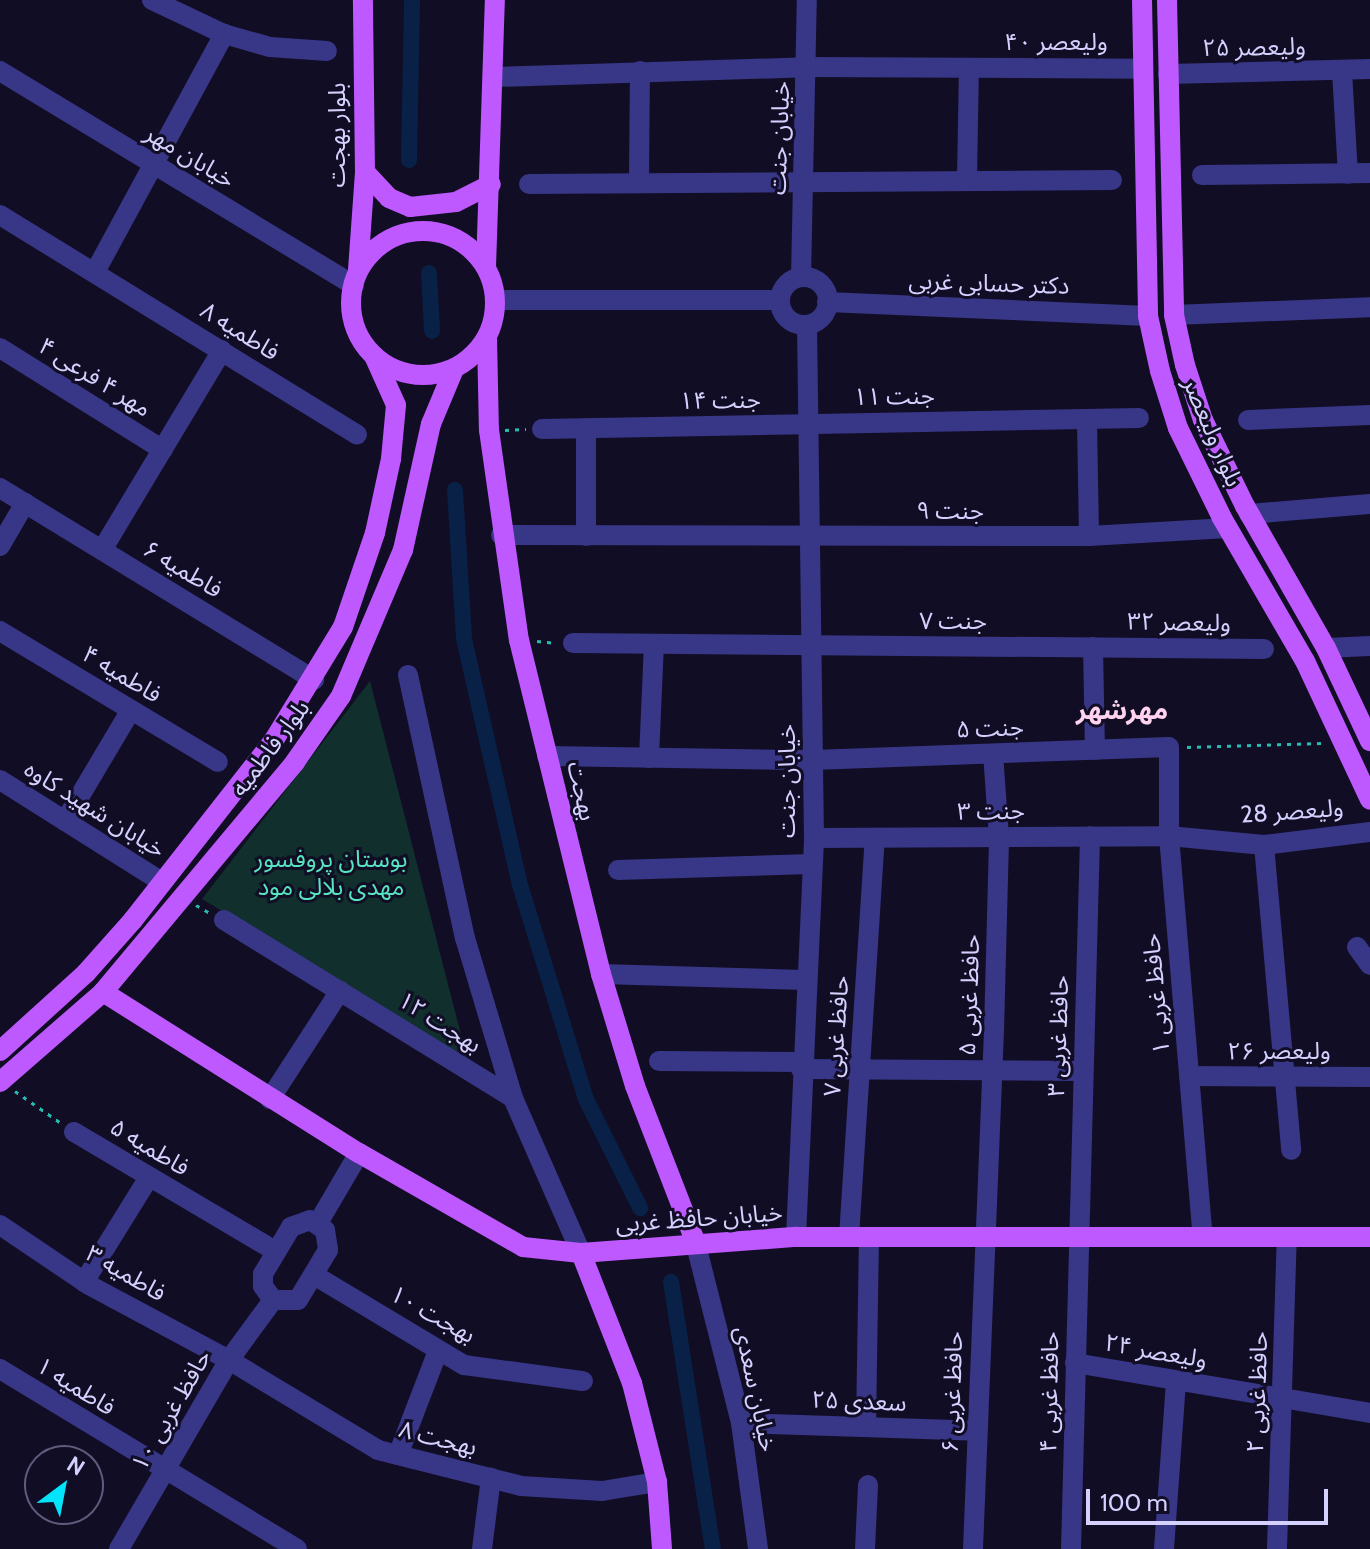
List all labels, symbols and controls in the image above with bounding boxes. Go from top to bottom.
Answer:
street label: ولیعصر ۴۰ [1004,28,1108,56]
street label: ولیعصر ۲۵ [1202,32,1306,62]
street label: خیابان جنت [763,81,795,195]
street label: بلوار بهجت [323,82,351,188]
street label: خیابان مهر [140,118,240,194]
street label: دکتر حسابی غربی [908,266,1070,300]
street label: فاطمیه ۸ [195,296,285,366]
street label: مهر ۴ فرعی ۴ [33,331,157,423]
street label: بلوار ولیعصر [1177,373,1249,491]
street label: جنت ۱۱ [853,381,935,411]
street label: جنت ۱۴ [679,385,761,415]
street label: جنت ۹ [916,497,984,525]
street label: فاطمیه ۶ [138,534,228,604]
street label: جنت ۷ [919,607,987,635]
street label: ولیعصر ۳۲ [1127,607,1231,637]
street label: فاطمیه ۴ [77,639,167,709]
street label: بلوار فاطمیه [224,694,316,802]
district label: مهرشهر [1076,695,1168,727]
street label: جنت ۵ [956,712,1024,744]
street label: خیابان جنت [773,724,801,838]
street label: خیابان شهید کاوه [19,754,171,864]
street label: بهجت [561,758,603,824]
street label: ولیعصر 28 [1240,793,1344,829]
street label: جنت ۳ [957,796,1025,826]
park label: بوستان پروفسور مهدی بلالی مود [254,845,408,901]
street label: حافظ غربی ۱ [1136,932,1176,1056]
street label: حافظ غربی ۵ [952,934,986,1056]
street label: حافظ غربی ۷ [817,974,855,1098]
street label: حافظ غربی ۳ [1041,975,1075,1097]
street label: بهجت ۱۲ [393,985,487,1059]
street label: ولیعصر ۲۶ [1227,1037,1331,1065]
street label: فاطمیه ۵ [105,1112,195,1182]
street label: خیابان حافظ غربی [614,1198,784,1238]
street label: فاطمیه ۳ [81,1239,171,1307]
street label: بهجت ۱۰ [385,1279,481,1349]
street label: خیابان سعدی [729,1324,783,1454]
street label: ولیعصر ۲۴ [1103,1328,1209,1374]
street label: حافظ غربی ۶ [935,1331,969,1453]
street label: حافظ غربی ۴ [1034,1331,1064,1453]
street label: حافظ غربی ۲ [1240,1331,1274,1453]
street label: حافظ غربی ۱۰ [125,1344,217,1476]
street label: فاطمیه ۱ [31,1351,121,1421]
street label: سعدی ۲۵ [811,1385,907,1417]
street label: بهجت ۸ [396,1414,480,1462]
north arrow [24,1445,104,1525]
text: N [62,1450,90,1481]
scale bar [1090,1473,1332,1523]
text: 100 m [1100,1488,1168,1517]

